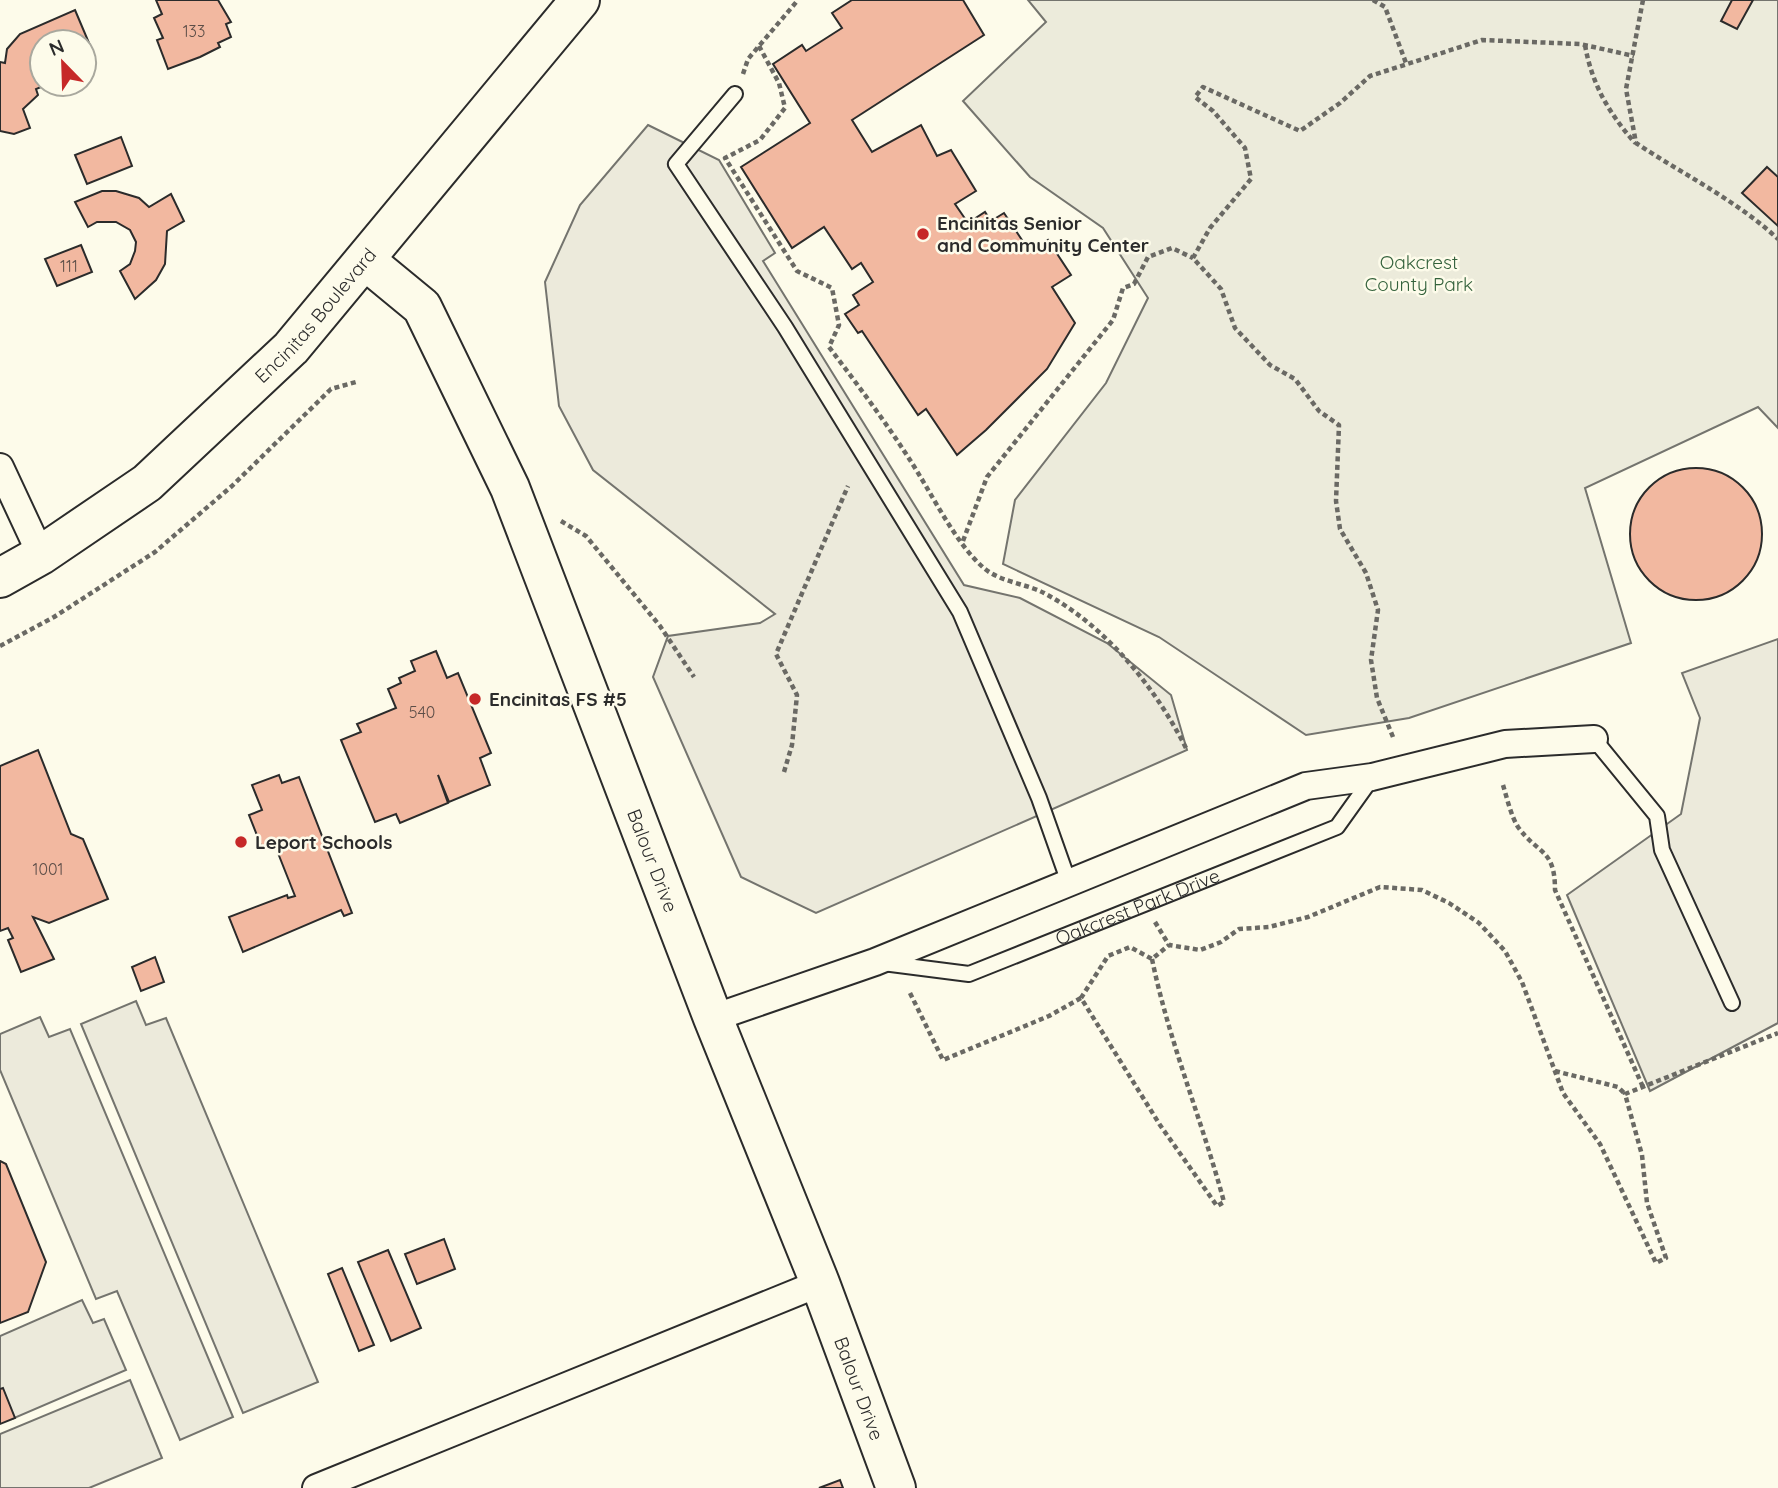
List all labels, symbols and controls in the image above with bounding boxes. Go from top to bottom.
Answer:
house number: 133 [183,21,205,41]
north arrow [28,28,98,98]
text: N [45,34,67,61]
place label: Encinitas Senior and Community Center [937,211,1149,257]
marker: Encinitas Senior and Community Center [915,226,931,242]
street label: Encinitas Boulevard [249,243,381,388]
park label: Oakcrest County Park [1365,250,1473,296]
house number: 111 [60,256,78,276]
place label: Encinitas FS #5 [489,687,627,711]
marker: Encinitas FS #5 [467,691,483,707]
house number: 540 [409,702,435,722]
street label: Balour Drive [622,805,683,916]
place label: Leport Schools [255,830,392,854]
marker: Leport Schools [233,834,249,850]
house number: 1001 [33,859,63,879]
street label: Oakcrest Park Drive [1052,863,1223,950]
street label: Balour Drive [829,1333,889,1444]

